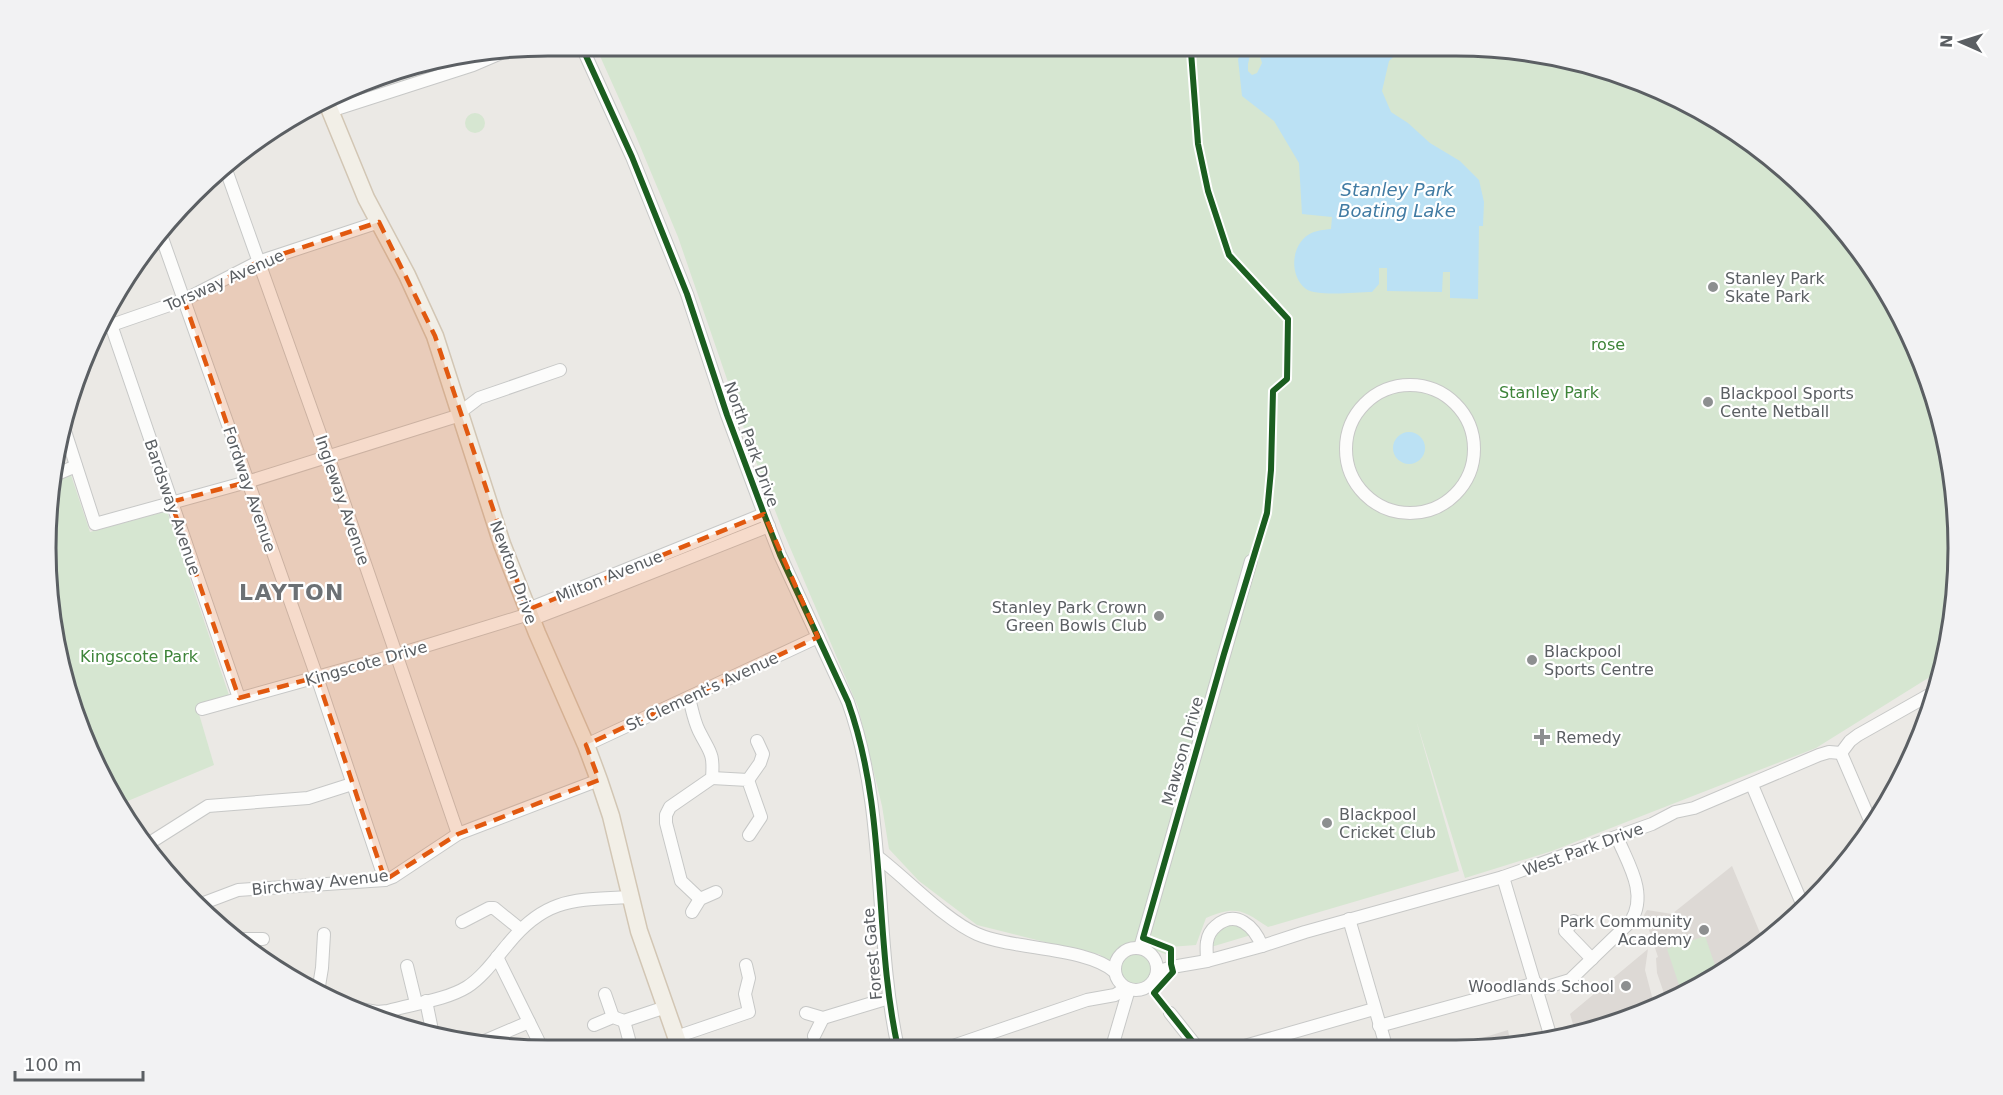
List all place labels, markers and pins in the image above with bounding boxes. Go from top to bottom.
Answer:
place label: Stanley Park Skate Park [1725,269,1826,306]
marker: Stanley Park Skate Park [1706,280,1720,294]
place label: Blackpool Sports Cente Netball [1720,384,1854,421]
marker: Blackpool Sports Cente Netball [1701,395,1715,409]
place label: Stanley Park Crown Green Bowls Club [992,598,1147,635]
marker: Stanley Park Crown Green Bowls Club [1152,609,1166,623]
place label: Blackpool Sports Centre [1544,642,1654,679]
marker: Blackpool Sports Centre [1525,653,1539,667]
marker: Remedy [1533,728,1551,746]
place label: Remedy [1556,728,1621,747]
place label: Blackpool Cricket Club [1339,805,1436,842]
marker: Blackpool Cricket Club [1320,816,1334,830]
place label: Park Community Academy [1560,912,1692,949]
marker: Park Community Academy [1697,923,1711,937]
place label: Woodlands School [1468,977,1614,996]
marker: Woodlands School [1619,979,1633,993]

